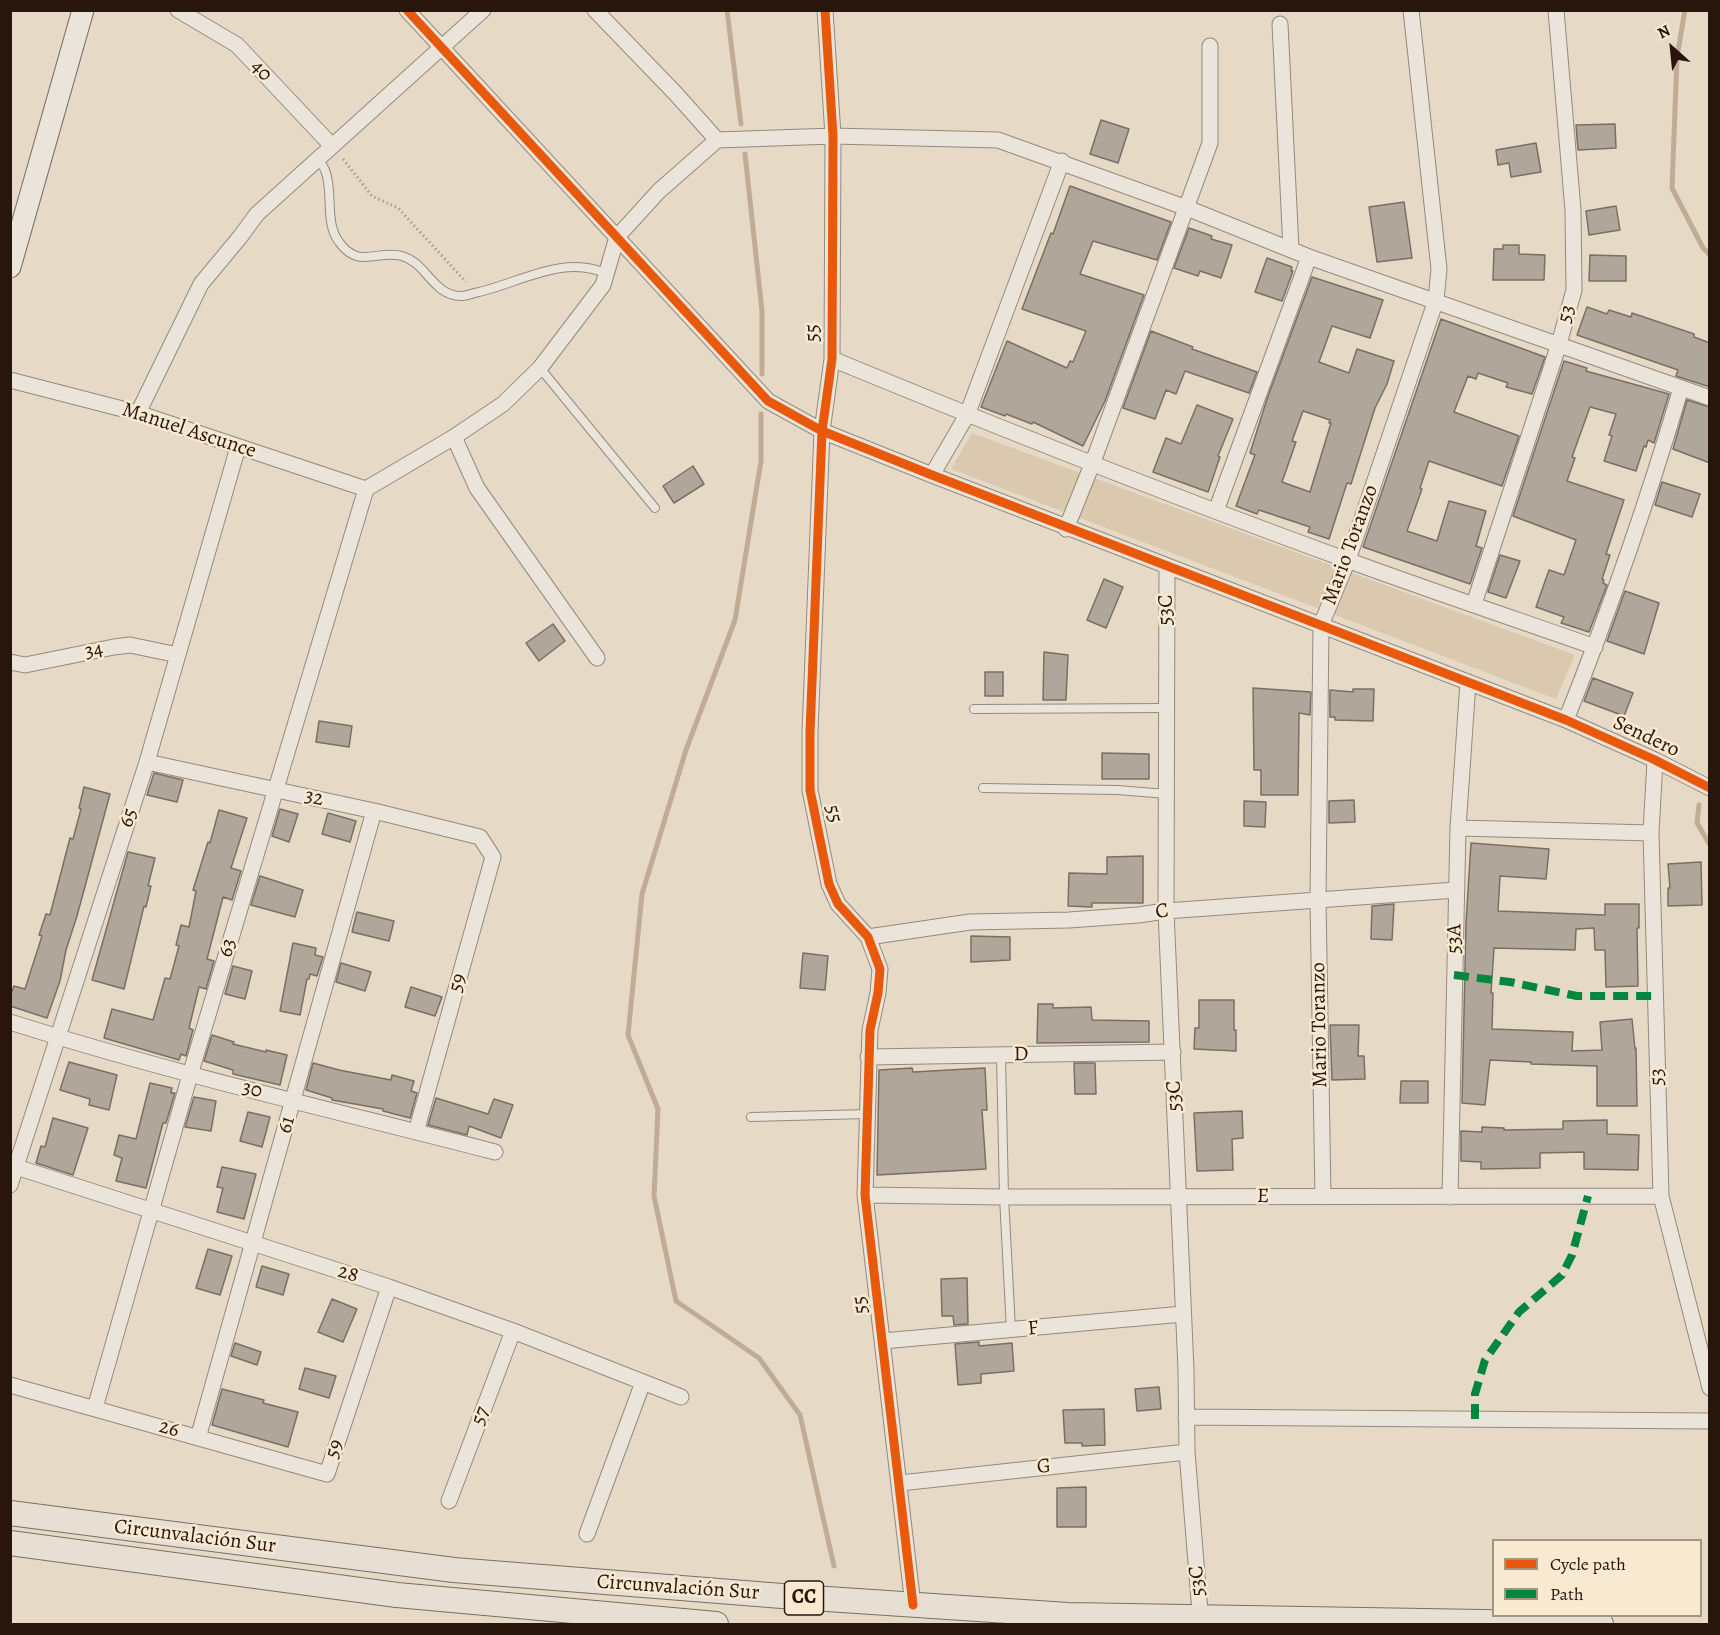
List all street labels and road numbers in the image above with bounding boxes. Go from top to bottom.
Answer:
street label: 40 [245,55,277,87]
street label: 53 [1552,302,1582,326]
street label: 55 [801,324,827,342]
street label: Manuel Ascunce [119,397,259,465]
street label: Mario Toranzo [1318,482,1384,608]
street label: 53C [1154,595,1180,625]
street label: 34 [83,637,105,665]
street label: Sendero [1609,711,1683,763]
street label: 32 [302,784,326,812]
street label: 55 [819,803,847,825]
street label: 65 [114,805,144,831]
street label: C [1154,899,1170,925]
street label: 53A [1442,924,1468,954]
street label: 63 [213,936,243,960]
street label: Mario Toranzo [1306,962,1334,1088]
street label: 59 [443,971,473,995]
street label: D [1013,1042,1029,1068]
street label: 53 [1645,1068,1671,1086]
street label: 30 [239,1075,265,1105]
street label: 53C [1162,1080,1188,1112]
street label: 61 [273,1113,301,1137]
street label: E [1257,1184,1269,1210]
street label: 28 [335,1259,361,1289]
street label: 55 [847,1295,875,1315]
street label: F [1026,1316,1040,1342]
street label: 57 [466,1403,496,1429]
street label: 26 [156,1414,182,1444]
street label: 59 [320,1436,350,1462]
street label: G [1036,1454,1052,1480]
street label: Circunvalación Sur [113,1515,277,1559]
street label: 53C [1184,1565,1212,1597]
street label: Circunvalación Sur [596,1570,760,1606]
road number: CC [784,1581,824,1615]

